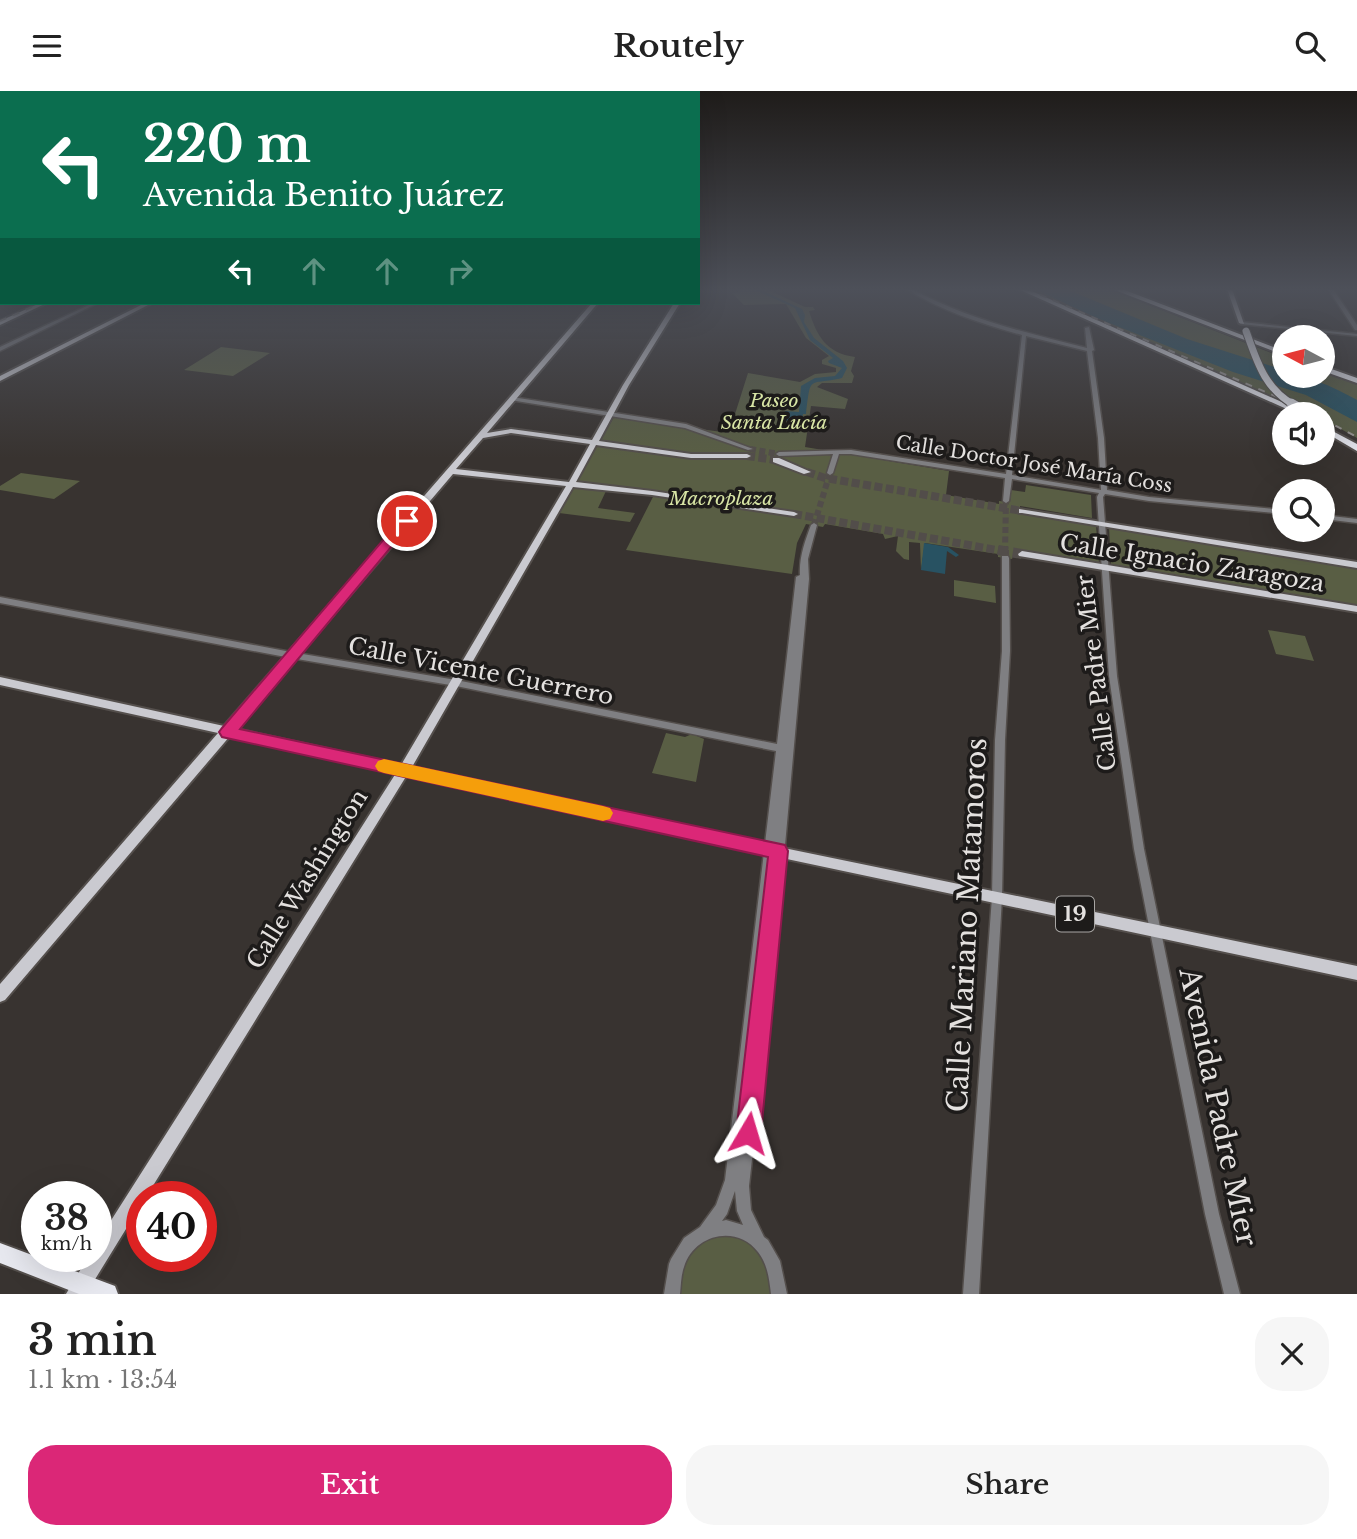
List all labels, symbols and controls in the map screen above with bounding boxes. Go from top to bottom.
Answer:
text: Routely [613,26,744,66]
icon: menu [28,27,66,65]
icon: search [1291,27,1329,65]
text: 220 m [143,114,311,175]
icon: left [28,119,119,210]
text: Avenida Benito Juárez [143,175,504,215]
icon: left [222,252,260,290]
icon: ahead [295,252,333,290]
icon: ahead [368,252,406,290]
icon: right [441,252,479,290]
north arrow [1272,325,1335,389]
map controls [1272,325,1335,542]
park label: Paseo Santa Lucía [721,389,827,434]
button: sound [1272,402,1335,465]
street label: Calle Doctor José María Coss [894,431,1174,497]
button: search [1272,479,1335,542]
park label: Macroplaza [668,487,773,510]
pin [377,491,437,551]
icon: arrive [388,502,426,540]
street label: Calle Ignacio Zaragoza [1058,528,1327,598]
street label: Calle Padre Mier [1070,573,1122,773]
street label: Calle Vicente Guerrero [346,632,616,710]
street label: Calle Mariano Matamoros [940,737,994,1113]
street label: Calle Washington [241,784,374,974]
road number: 19 [1056,897,1094,931]
street label: Avenida Padre Mier [1171,964,1265,1250]
position arrow [711,1096,785,1170]
speed limit sign: 40 [126,1181,217,1272]
text: 38 [44,1196,89,1239]
text: km/h [41,1233,92,1255]
text: 3 min [28,1314,157,1366]
button: close [1255,1317,1329,1391]
text: 1.1 km · 13:54 [28,1366,177,1394]
button: Exit [28,1445,672,1525]
button: Share [686,1445,1329,1525]

